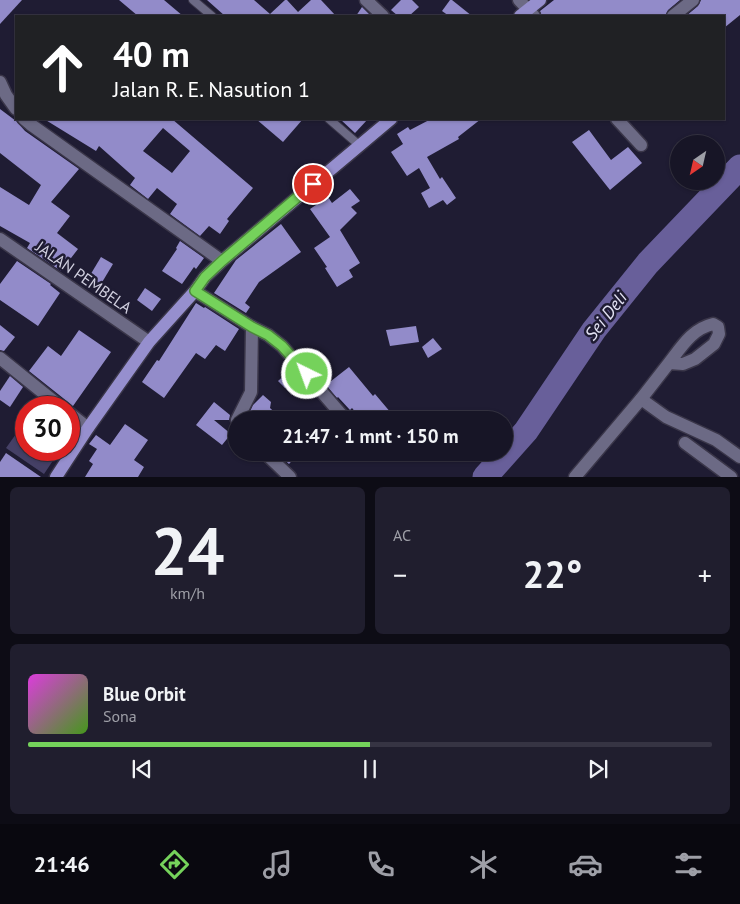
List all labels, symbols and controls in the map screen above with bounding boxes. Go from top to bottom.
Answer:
text: 40 m [113,31,190,77]
icon: ahead [30,35,95,100]
text: Jalan R. E. Nasution 1 [113,75,310,103]
north arrow [670,135,725,190]
map controls [670,135,725,190]
pin [292,163,334,205]
icon: arrive [299,170,327,198]
street label: JALAN PEMBELA [31,236,136,318]
water label: Sei Deli [579,286,633,345]
position arrow [280,347,332,399]
speed limit sign: 30 [15,396,80,461]
text: 21:47 · 1 mnt · 150 m [282,424,459,448]
text: 24 [151,508,224,592]
text: AC [393,525,411,545]
text: 22° [523,549,582,598]
text: − [393,556,407,593]
text: + [698,556,712,593]
text: km/h [170,583,205,603]
text: Blue Orbit [103,682,186,706]
text: Sona [103,706,137,726]
icon: previous [128,755,156,783]
icon: pause [356,755,384,783]
icon: next [584,755,612,783]
icon: directions [157,847,192,882]
icon: music [260,847,295,882]
icon: phone [363,847,398,882]
icon: climate [466,847,501,882]
icon: car [568,847,603,882]
icon: filters [671,847,706,882]
text: 21:46 [34,850,90,878]

